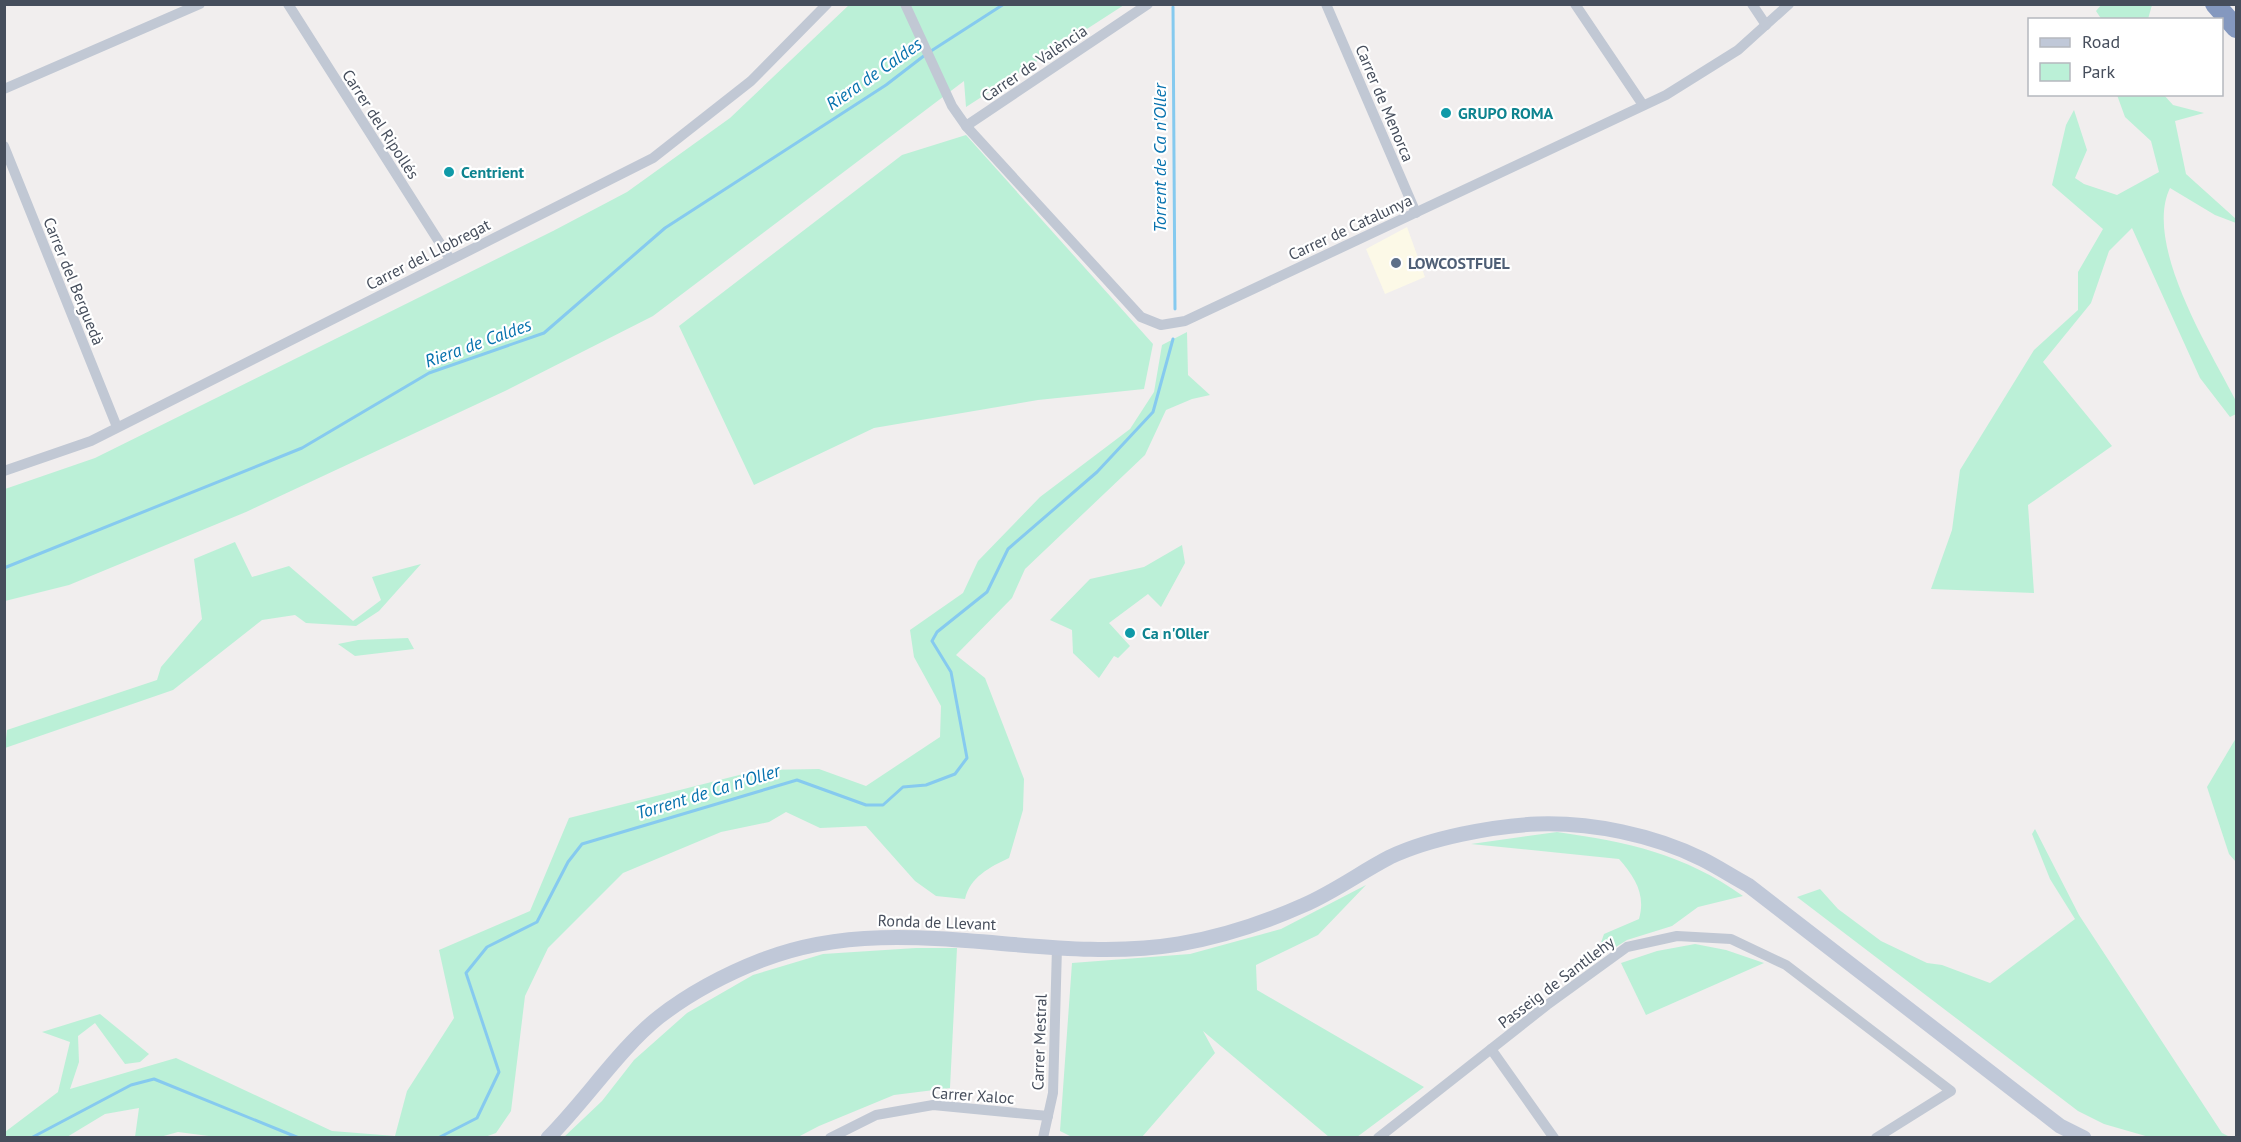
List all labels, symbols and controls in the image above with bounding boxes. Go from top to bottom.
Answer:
legend [2028,18,2223,96]
street label: Carrer de València [977,20,1091,106]
text: Road [2082,30,2120,53]
water label: Riera de Caldes [821,32,927,115]
street label: Carrer de Menorca [1351,41,1419,165]
text: Park [2082,60,2115,83]
street label: Carrer del Ripollés [338,66,424,183]
water label: Torrent de Ca n'Oller [1148,82,1171,233]
place label: GRUPO ROMA [1458,103,1554,123]
marker: GRUPO ROMA [1439,106,1453,120]
place label: Centrient [461,162,525,182]
marker: Centrient [442,165,456,179]
street label: Carrer de Catalunya [1285,190,1415,264]
street label: Carrer del Berguedà [39,214,109,348]
street label: Carrer del Llobregat [363,214,494,294]
place label: LOWCOSTFUEL [1408,253,1511,273]
marker: LOWCOSTFUEL [1389,256,1403,270]
water label: Riera de Caldes [421,312,535,373]
place label: Ca n'Oller [1142,623,1209,643]
marker: Ca n'Oller [1123,626,1137,640]
water label: Torrent de Ca n'Oller [633,758,784,824]
street label: Ronda de Llevant [877,910,997,934]
street label: Passeig de Santllehy [1494,931,1619,1032]
street label: Carrer Mestral [1027,993,1051,1091]
street label: Carrer Xaloc [931,1082,1015,1108]

